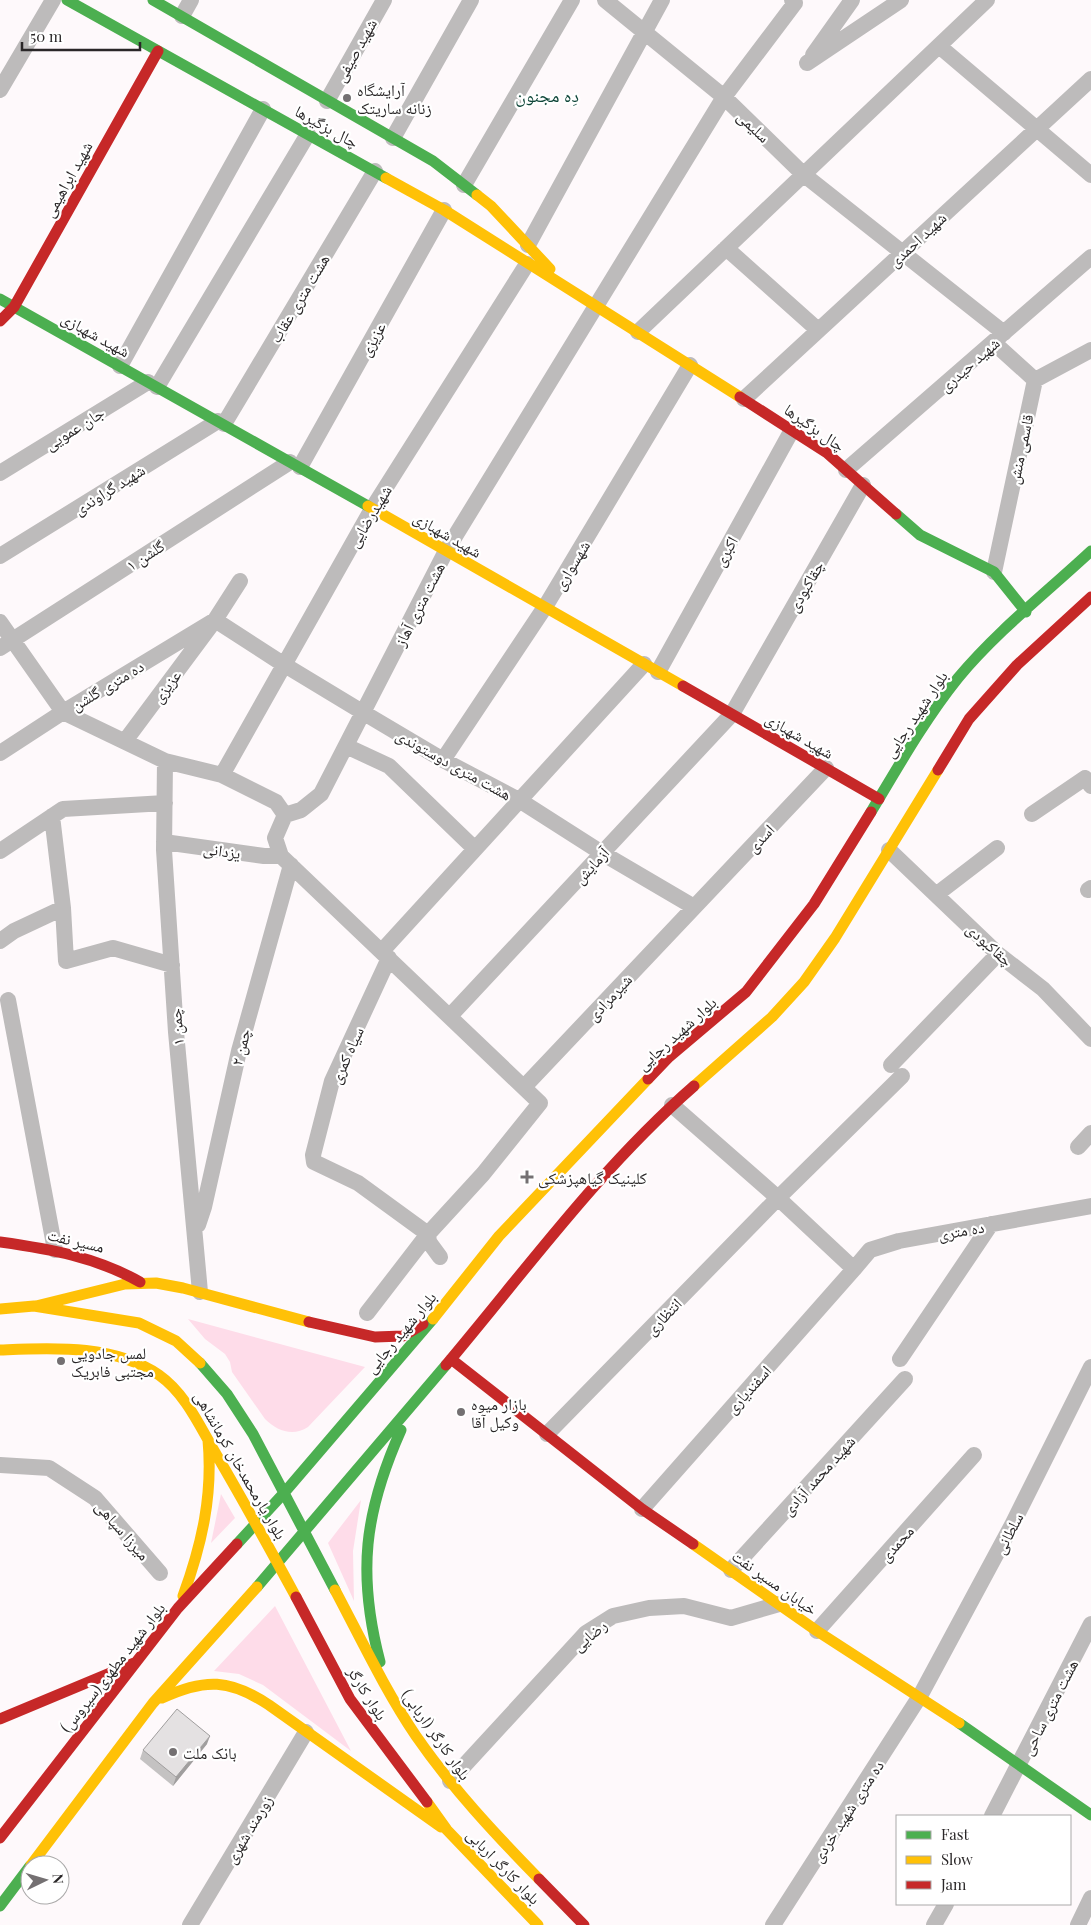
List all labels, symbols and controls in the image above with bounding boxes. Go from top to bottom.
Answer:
street label: شهید صیفی [329,15,382,86]
scale bar [22,20,140,52]
text: 50 m [30,26,63,46]
place label: آرایشگاه زنانه ساریتک [357,79,432,118]
district label: دِه مجنون [515,83,579,107]
marker: آرایشگاه زنانه ساریتک [341,92,353,104]
street label: چال بزگیرها [291,100,363,153]
street label: سلیمی [732,105,775,147]
street label: شهید ابراهیمی [37,137,97,221]
street label: شهید احمدی [883,207,951,272]
street label: هشت متری عقاب [264,250,335,347]
street label: شهید شهبازی [57,307,134,362]
street label: عزیزی [354,318,391,360]
street label: شهید حیدری [934,332,1004,397]
street label: چال بزگیرها [780,398,850,456]
street label: جان عمویی [40,402,108,455]
street label: قاسمی منش [1002,412,1039,486]
street label: شهید گراوندی [69,459,149,520]
street label: شهیدرضایی [342,481,397,552]
street label: شهید شهبازی [410,506,486,563]
street label: اکبری [708,532,743,570]
street label: گلشن ۱ [122,535,169,576]
street label: شهسواری [548,536,595,594]
street label: چقاکبودی [782,557,829,616]
street label: هشت متری آهاز [388,559,450,651]
street label: ده متری گلشن [67,655,148,716]
street label: عزیزی [147,665,186,707]
street label: بلوار شهید رجایی [878,666,953,762]
street label: شهید شهبازی [762,707,838,764]
street label: هشت متری دوستوندی [392,724,515,805]
street label: اسدی [741,819,779,857]
street label: یزدانی [202,837,242,864]
street label: آزمایش [569,841,615,889]
street label: چقاکبودی [962,918,1018,971]
street label: شیرمرادی [582,969,637,1026]
street label: بلوار شهید رجایی [632,992,721,1075]
street label: چمن ۱ [164,1007,189,1047]
street label: سیاه کمری [324,1023,369,1087]
street label: چمن ۲ [225,1026,256,1068]
place label: کلینیک گیاهپزشکی [538,1167,647,1189]
marker: کلینیک گیاهپزشکی [520,1170,534,1184]
street label: ده متری [936,1216,986,1245]
street label: مسیر نفت [45,1223,107,1257]
street label: بلوار شهید رجایی [360,1287,441,1378]
street label: انتظاری [640,1293,687,1340]
place label: لمس جادویی مجتبی فابریک [71,1342,154,1382]
marker: لمس جادویی مجتبی فابریک [55,1355,67,1367]
street label: اسفندیاری [721,1360,776,1418]
street label: بلوار یارمحمدخان کرمانشاهی [189,1387,292,1543]
place label: بازار میوه وکیل آقا [471,1393,527,1433]
marker: بازار میوه وکیل آقا [455,1406,467,1418]
street label: شهید محمد آزادی [777,1431,860,1520]
street label: میرزا سپاهی [90,1496,155,1565]
street label: سلطانی [988,1509,1028,1558]
street label: محمدی [874,1520,919,1566]
street label: خیابان مسیر نفت [728,1545,822,1620]
street label: بلوار شهید مطهری(سیروس) [55,1598,170,1737]
street label: رضایی [567,1614,611,1656]
street label: هشت متری ساحی [1016,1655,1083,1759]
street label: بلوار کارگر [343,1661,393,1724]
street label: بلوار کارگر (اربابی) [397,1684,476,1784]
place label: بانک ملت [183,1742,237,1763]
marker: بانک ملت [167,1746,179,1758]
street label: ده متری شهید خردی [806,1756,889,1867]
street label: زورمند شهری [219,1791,278,1868]
legend [896,1815,1071,1905]
street label: بلوار کارگر اربابی [462,1824,545,1909]
text: Fast [941,1824,970,1844]
text: Slow [941,1849,973,1869]
north arrow [20,1855,70,1905]
text: N [49,1873,68,1885]
text: Jam [940,1874,967,1894]

